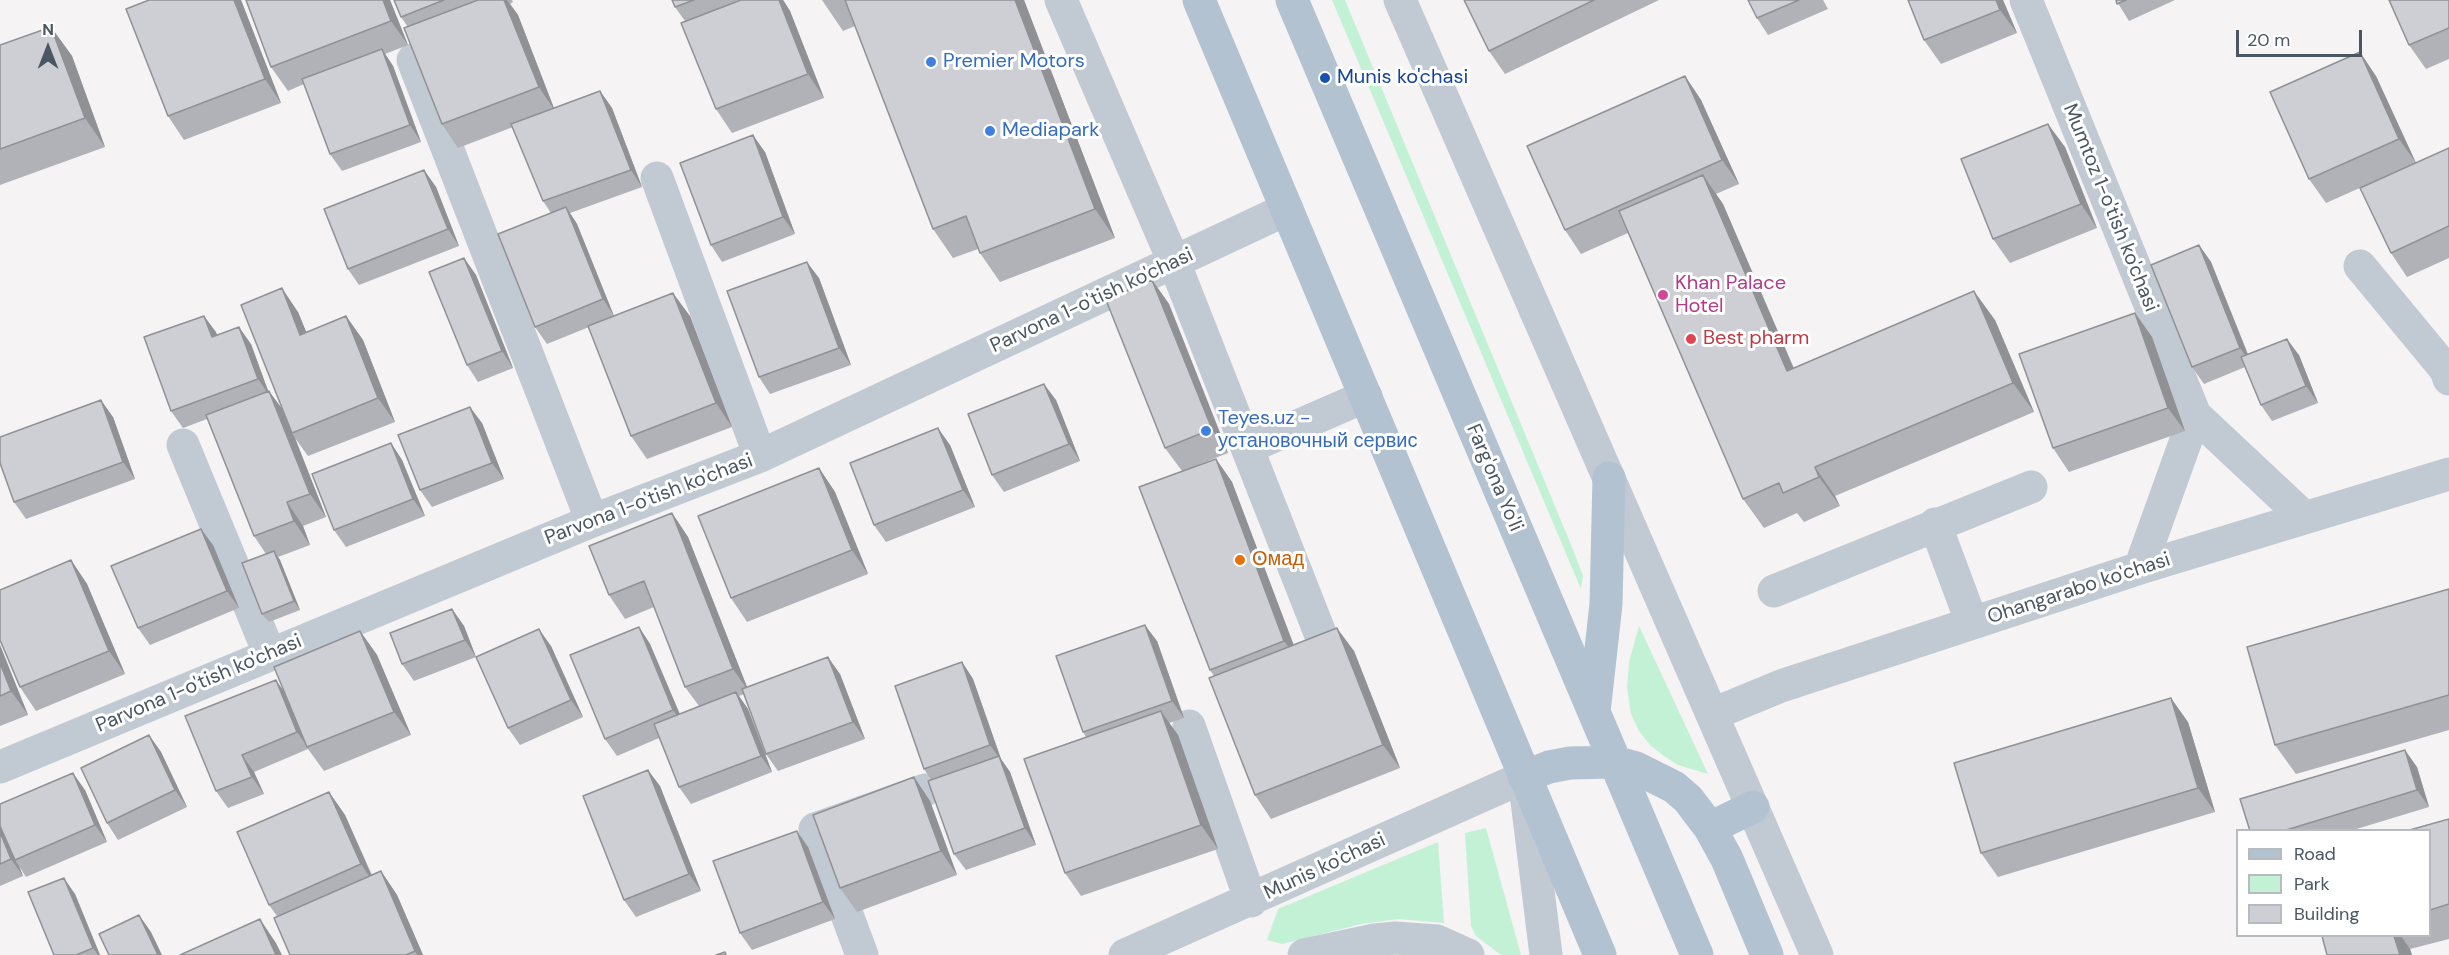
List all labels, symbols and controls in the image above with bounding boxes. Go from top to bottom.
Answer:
north arrow [18,18,78,78]
scale bar [2239,18,2365,56]
text: N [42,19,54,40]
text: 20 m [2247,28,2290,52]
place label: Premier Motors [943,50,1085,74]
marker: Premier Motors [924,55,938,69]
place label: Munis ko'chasi [1337,66,1468,90]
marker: Munis ko'chasi [1318,71,1332,85]
street label: Mumtoz 1-o'tish ko'chasi [2057,101,2163,315]
place label: Mediapark [1002,119,1099,143]
marker: Mediapark [983,124,997,138]
street label: Parvona 1-o'tish ko'chasi [987,243,1197,359]
place label: Khan Palace Hotel [1675,272,1786,319]
marker: Khan Palace Hotel [1656,288,1670,302]
place label: Best pharm [1703,327,1809,351]
marker: Best pharm [1684,332,1698,346]
place label: Teyes.uz - установочный сервис [1218,407,1417,454]
street label: Farg'ona Yo'li [1461,421,1527,535]
marker: Teyes.uz - установочный сервис [1199,424,1213,438]
street label: Parvona 1-o'tish ko'chasi [542,449,756,551]
place label: Омад [1252,548,1304,572]
street label: Ohangarabo ko'chasi [1985,548,2173,630]
marker: Омад [1233,553,1247,567]
street label: Parvona 1-o'tish ko'chasi [93,630,305,738]
street label: Munis ko'chasi [1260,828,1390,906]
legend [2236,829,2431,937]
text: Road [2294,842,2336,866]
text: Park [2294,872,2330,896]
text: Building [2294,902,2359,926]

